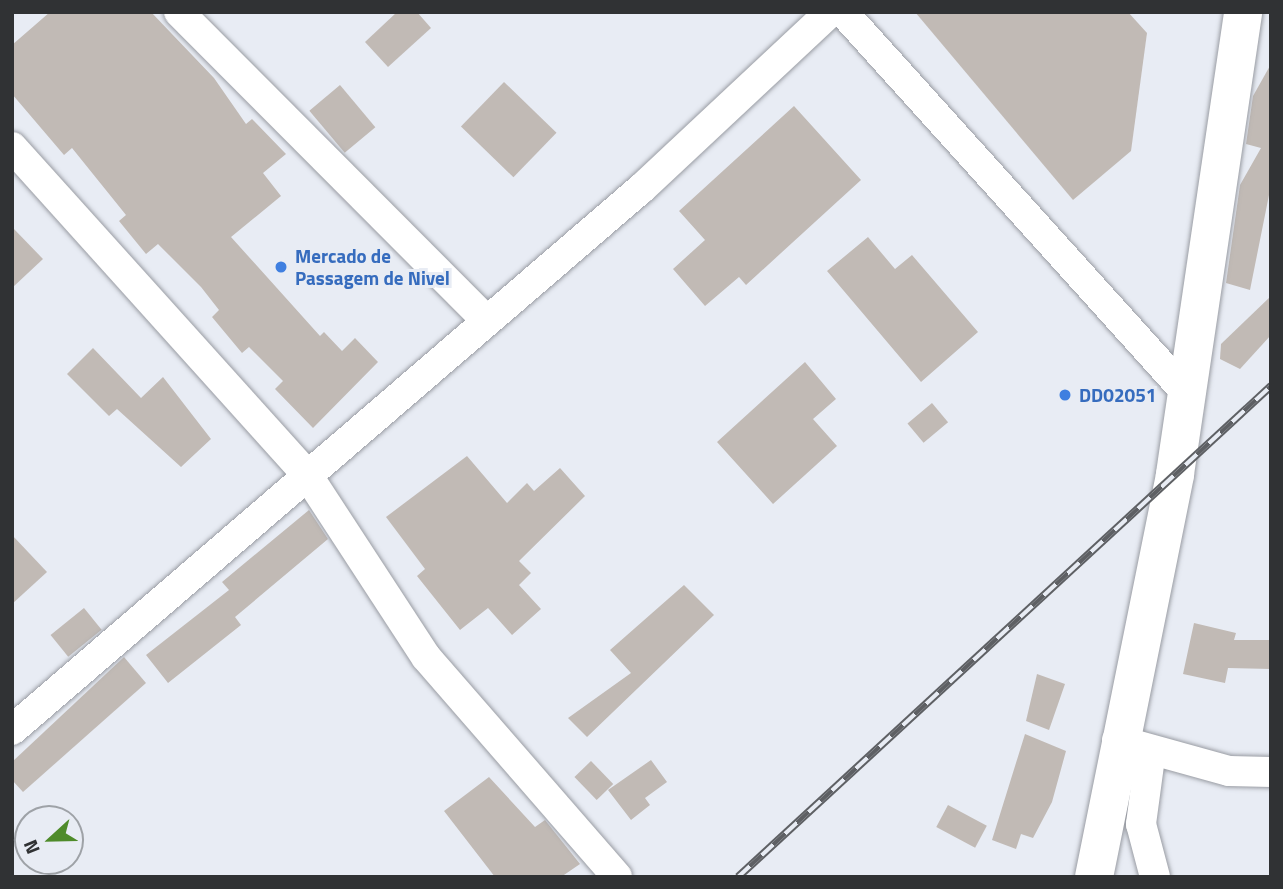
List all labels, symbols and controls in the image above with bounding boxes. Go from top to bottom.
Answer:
place label: Mercado de Passagem de Nivel [295,245,450,289]
marker: Mercado de Passagem de Nivel [273,259,289,275]
place label: DD02051 [1079,384,1156,406]
marker: DD02051 [1057,387,1073,403]
north arrow [14,805,84,875]
text: N [15,836,47,859]

